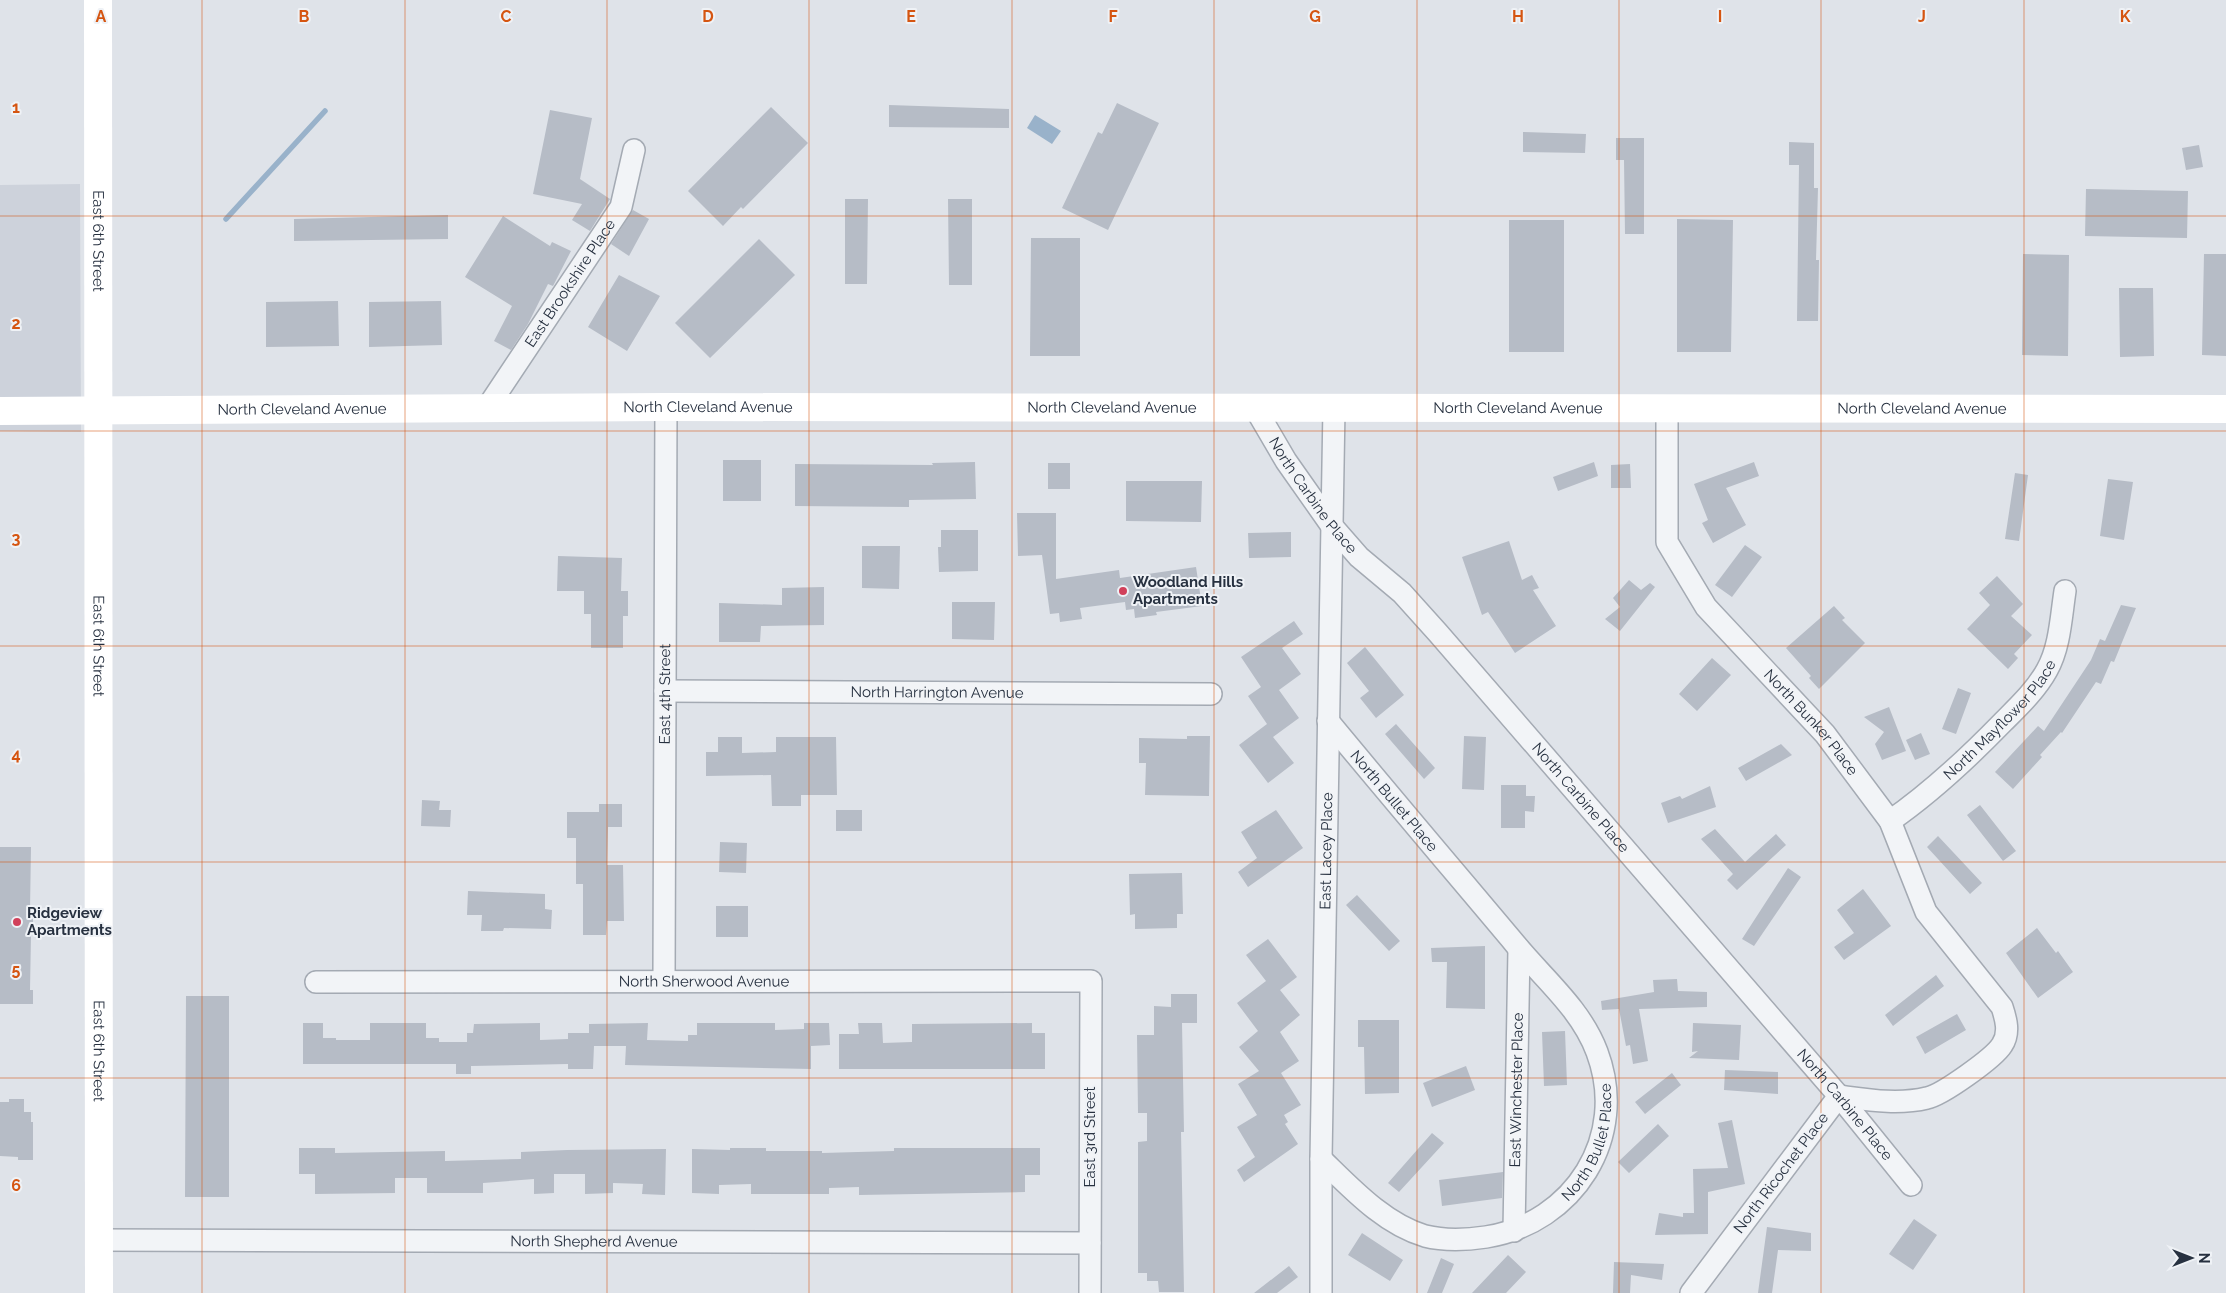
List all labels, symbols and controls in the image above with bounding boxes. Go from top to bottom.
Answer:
text: A [96,7,107,26]
text: B [299,7,310,26]
text: C [501,7,512,26]
text: D [702,7,714,26]
text: E [906,7,916,26]
text: F [1108,7,1118,26]
text: G [1309,7,1321,26]
text: H [1512,7,1524,26]
text: I [1718,7,1722,26]
text: J [1918,7,1926,26]
text: K [2120,7,2131,26]
text: 1 [12,98,20,117]
street label: East 6th Street [89,190,107,292]
street label: East Brookshire Place [521,216,619,351]
text: 2 [11,314,21,333]
street label: North Cleveland Avenue [623,398,793,416]
street label: North Cleveland Avenue [1027,398,1197,417]
street label: North Cleveland Avenue [1433,399,1603,417]
street label: North Cleveland Avenue [217,400,387,419]
street label: North Cleveland Avenue [1837,400,2007,418]
street label: North Carbine Place [1265,434,1361,558]
text: 3 [12,529,21,548]
place label: Woodland Hills Apartments [1133,573,1243,608]
marker: Woodland Hills Apartments [1117,585,1129,597]
street label: East 6th Street [89,595,108,697]
street label: East 4th Street [656,644,674,744]
street label: North Mayflower Place [1940,657,2060,784]
street label: North Bunker Place [1760,666,1862,779]
street label: North Harrington Avenue [850,683,1024,702]
street label: North Carbine Place [1528,739,1633,857]
text: 4 [11,745,21,764]
street label: North Bullet Place [1346,747,1442,855]
street label: East Lacey Place [1316,792,1336,910]
place label: Ridgeview Apartments [27,904,112,939]
marker: Ridgeview Apartments [11,916,23,928]
text: 5 [12,960,21,979]
street label: North Sherwood Avenue [619,972,789,991]
street label: East 6th Street [90,1000,108,1102]
street label: East Winchester Place [1506,1012,1527,1168]
street label: North Carbine Place [1793,1045,1897,1164]
street label: North Bullet Place [1558,1082,1615,1205]
street label: East 3rd Street [1081,1086,1099,1188]
street label: North Ricochet Place [1730,1109,1832,1237]
text: 6 [11,1176,21,1195]
street label: North Shepherd Avenue [510,1232,678,1251]
north arrow [2166,1233,2216,1283]
text: N [2196,1253,2212,1263]

